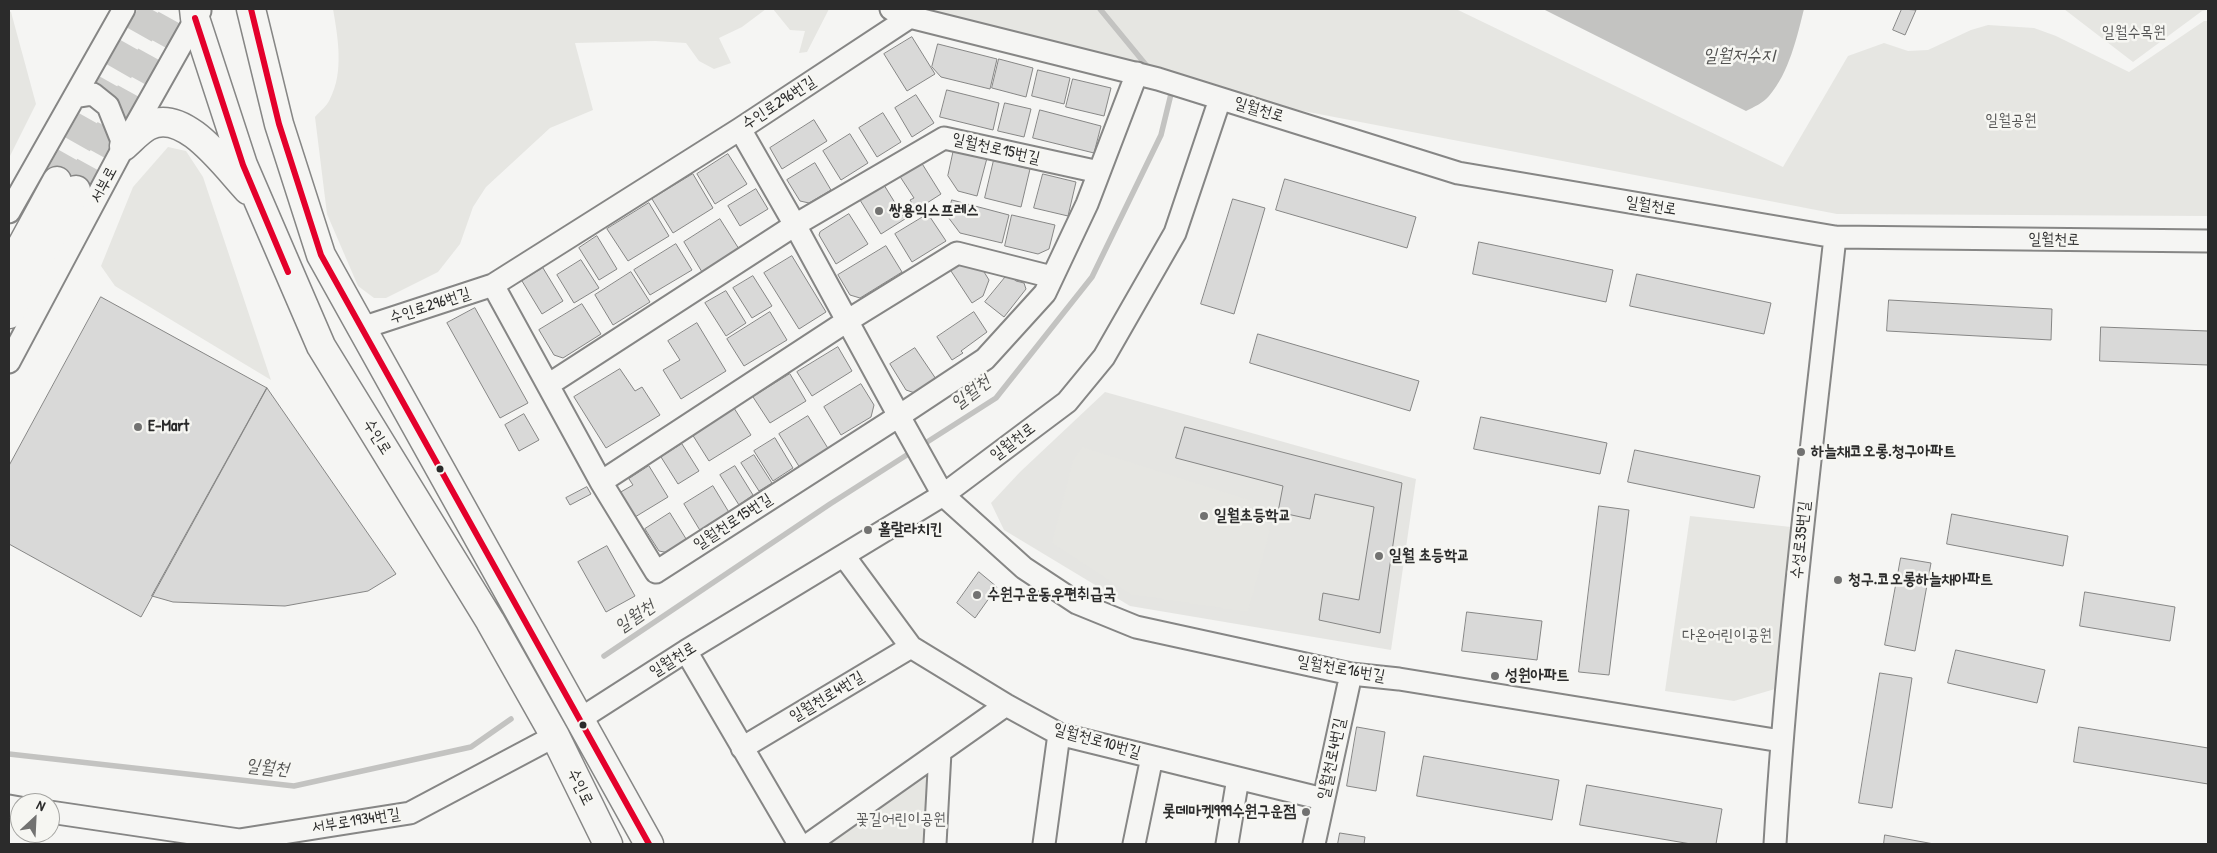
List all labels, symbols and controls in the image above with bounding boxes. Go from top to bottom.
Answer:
park label: 일월수목원 [2102,23,2166,43]
water label: 일월저수지 [1703,45,1775,67]
street label: 수인로296번길 [738,72,820,134]
street label: 일월천로 [1232,93,1286,127]
park label: 일월공원 [1985,111,2037,131]
street label: 일월천로15번길 [950,130,1042,168]
street label: 서부로 [86,163,122,207]
street label: 일월천로 [1624,192,1678,220]
place label: 쌍용익스프레스 [889,201,979,221]
marker: 쌍용익스프레스 [873,205,885,217]
street label: 일월천로 [2028,230,2080,250]
street label: 수인로296번길 [387,284,473,328]
water label: 일월천 [947,371,995,415]
street label: 수인로 [359,416,395,458]
place label: E-Mart [148,417,189,437]
street label: 일월천로 [987,419,1039,465]
marker: E-Mart [132,421,144,433]
place label: 하늘채코오롱.청구아파트 [1811,442,1956,462]
marker: 하늘채코오롱.청구아파트 [1795,446,1807,458]
unlabelled marker [435,464,445,474]
street label: 일월천로15번길 [690,489,776,555]
street label: 수성로35번길 [1787,500,1815,580]
place label: 일월초등학교 [1214,506,1291,526]
marker: 일월초등학교 [1198,510,1210,522]
place label: 훌랄라치킨 [878,520,942,540]
marker: 훌랄라치킨 [862,524,874,536]
place label: 일월 초등학교 [1389,546,1470,566]
marker: 일월 초등학교 [1373,550,1385,562]
place label: 청구.코오롱하늘채아파트 [1848,570,1993,590]
marker: 청구.코오롱하늘채아파트 [1832,574,1844,586]
place label: 수원구운동우편취급국 [987,585,1116,605]
marker: 수원구운동우편취급국 [971,589,983,601]
water label: 일월천 [611,596,659,638]
park label: 다온어린이공원 [1682,626,1772,646]
street label: 일월천로 [646,638,700,682]
street label: 일월천로16번길 [1295,652,1387,686]
place label: 성원아파트 [1505,666,1569,686]
street label: 일월천로4번길 [786,667,868,727]
marker: 성원아파트 [1489,670,1501,682]
street label: 일월천로4번길 [1314,716,1350,802]
street label: 일월천로10번길 [1051,719,1143,763]
unlabelled marker [578,720,588,730]
water label: 일월천 [244,755,290,781]
street label: 수인로 [563,765,597,809]
north arrow [10,793,60,843]
text: N [34,795,49,815]
place label: 롯데마켓999수원구운점 [1163,802,1296,822]
street label: 서부로1934번길 [310,805,402,837]
marker: 롯데마켓999수원구운점 [1300,806,1312,818]
park label: 꽃길어린이공원 [856,810,946,830]

